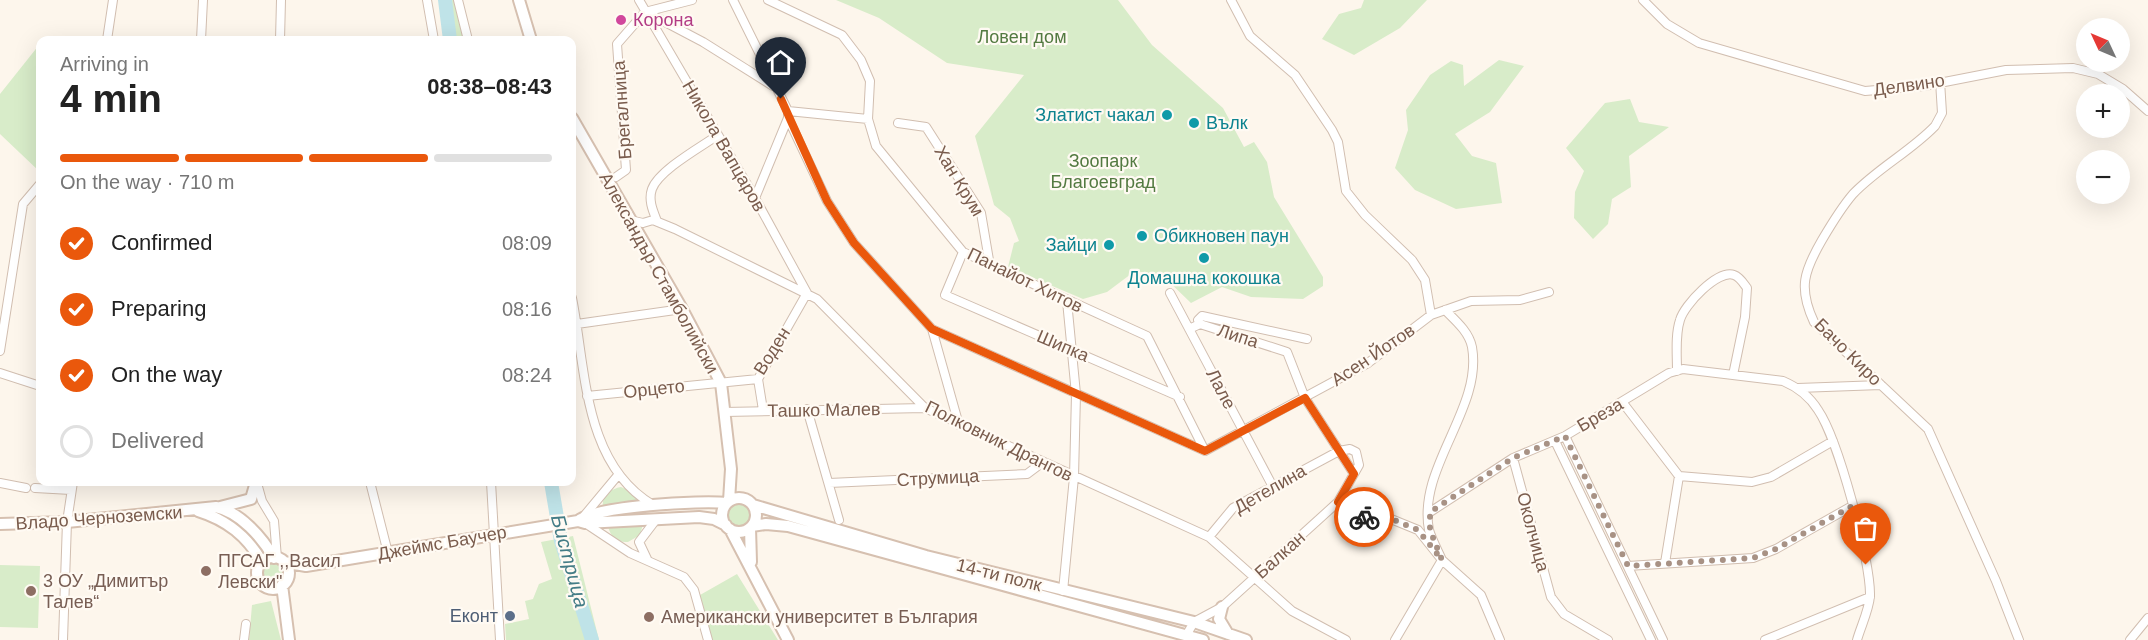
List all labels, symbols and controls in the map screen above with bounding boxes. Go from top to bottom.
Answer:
place label: Корона [633,10,694,30]
marker: Корона [614,13,628,27]
north arrow [2076,18,2130,72]
map controls [2076,18,2130,204]
park label: Ловен дом [977,27,1067,47]
pin [755,37,806,99]
icon: home [764,46,797,79]
text: Arriving in [60,53,149,75]
street label: Брегалница [609,59,635,160]
street label: Делвино [1872,70,1946,100]
text: 08:38–08:43 [427,74,552,99]
text: 4 min [60,77,162,120]
street label: Никола Вапцаров [678,77,770,215]
button: + [2076,84,2130,138]
place label: Златист чакал [1035,105,1155,125]
marker: Златист чакал [1160,108,1174,122]
place label: Вълк [1206,113,1248,133]
marker: Вълк [1187,116,1201,130]
street label: Хан Крум [930,142,988,220]
button: − [2076,150,2130,204]
park label: Зоопарк Благоевград [1051,151,1156,192]
street label: Александър Стамболийски [595,169,723,377]
text: On the way · 710 m [60,171,235,193]
place label: Обикновен паун [1154,226,1289,246]
icon: check [60,227,93,260]
marker: Обикновен паун [1135,229,1149,243]
text: Confirmed [111,230,212,255]
text: 08:09 [502,232,552,254]
place label: Зайци [1046,235,1097,255]
marker: Зайци [1102,238,1116,252]
street label: Панайот Хитов [964,244,1086,316]
marker: Домашна кокошка [1197,251,1211,265]
place label: Домашна кокошка [1127,268,1282,288]
icon: check [60,293,93,326]
text: Preparing [111,296,206,321]
text: 08:16 [502,298,552,320]
street label: Бачо Киро [1810,314,1886,390]
street label: Асен Йотов [1327,319,1418,390]
street label: Липа [1215,320,1262,352]
street label: Воден [750,324,794,378]
street label: Шипка [1034,326,1093,366]
icon: check [60,359,93,392]
text: On the way [111,362,222,387]
text: 08:24 [502,364,552,386]
street label: Лале [1202,366,1240,412]
street label: Орцето [622,376,686,402]
street label: Бреза [1573,393,1627,436]
street label: Полковник Дрангов [922,397,1076,485]
street label: Ташко Малев [767,399,881,421]
text: Delivered [111,428,204,453]
street label: Детелина [1231,460,1310,518]
street label: Струмица [896,466,981,490]
courier [1334,487,1394,547]
street label: Околчица [1513,490,1553,575]
icon: bike [1348,501,1381,534]
street label: Владо Черноземски [15,502,183,534]
pin [1840,503,1891,565]
water label: Бистрица [547,512,593,610]
icon: bag [1849,512,1882,545]
street label: Джеймс Баучер [376,522,508,564]
street label: Балкан [1251,527,1309,583]
place label: ПГСАГ ,,Васил Левски" [218,551,341,592]
street label: 14-ти полк [954,555,1044,595]
marker: ПГСАГ ,,Васил Левски" [199,564,213,578]
place label: 3 ОУ „Димитър Талев“ [43,571,168,612]
marker: 3 ОУ „Димитър Талев“ [24,584,38,598]
place label: Еконт [450,606,498,626]
place label: Американски университет в България [661,607,978,627]
marker: Еконт [503,609,517,623]
marker: Американски университет в България [642,610,656,624]

